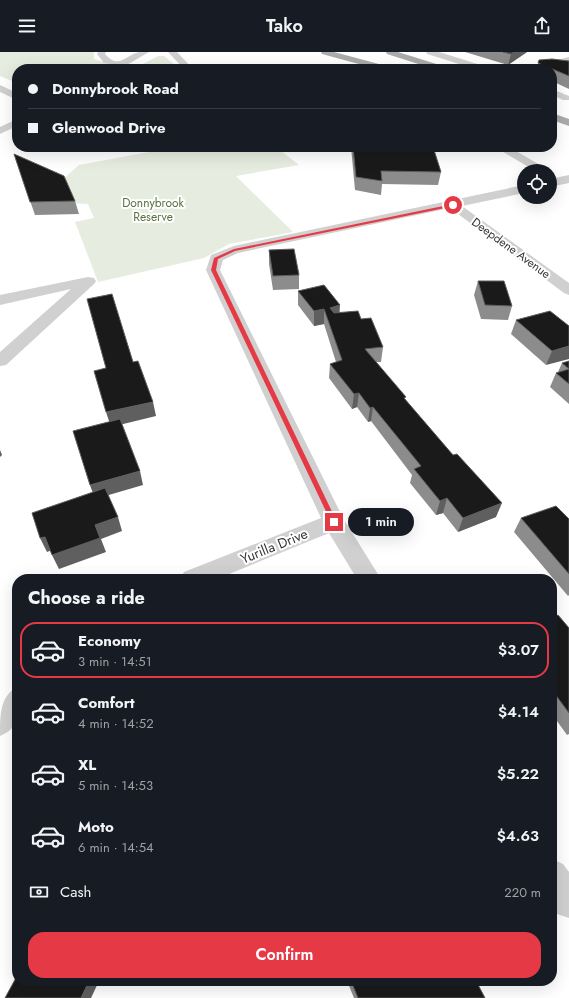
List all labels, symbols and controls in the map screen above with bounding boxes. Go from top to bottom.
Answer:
text: Tako [266,13,303,39]
icon: menu [16,15,38,37]
icon: share [531,15,553,37]
text: Donnybrook Road [52,78,179,100]
text: Glenwood Drive [52,117,166,139]
map controls [517,164,557,204]
button: locate [517,164,557,204]
park label: Donnybrook Reserve [122,194,185,226]
route start [444,196,462,214]
street label: Deepdene Avenue [468,213,554,283]
callout: 1 min [348,508,414,536]
text: 1 min [365,512,397,531]
route end [325,513,343,531]
street label: Yurilla Drive [237,523,311,569]
text: Choose a ride [28,585,145,611]
text: Economy [78,630,141,652]
icon: car [30,632,66,668]
text: $3.07 [498,639,539,661]
text: 3 min · 14:51 [78,652,152,671]
text: Comfort [78,692,135,714]
icon: car [30,694,66,730]
text: $4.14 [498,701,539,723]
text: 4 min · 14:52 [78,714,154,733]
text: XL [78,754,96,776]
icon: car [30,756,66,792]
text: $5.22 [497,763,539,785]
text: 5 min · 14:53 [78,776,153,795]
text: Moto [78,816,114,838]
icon: car [30,818,66,854]
text: $4.63 [497,825,539,847]
text: 6 min · 14:54 [78,838,154,857]
icon: cash [28,881,50,903]
text: Cash [60,881,91,903]
text: 220 m [504,883,541,902]
button: Confirm [28,932,541,978]

